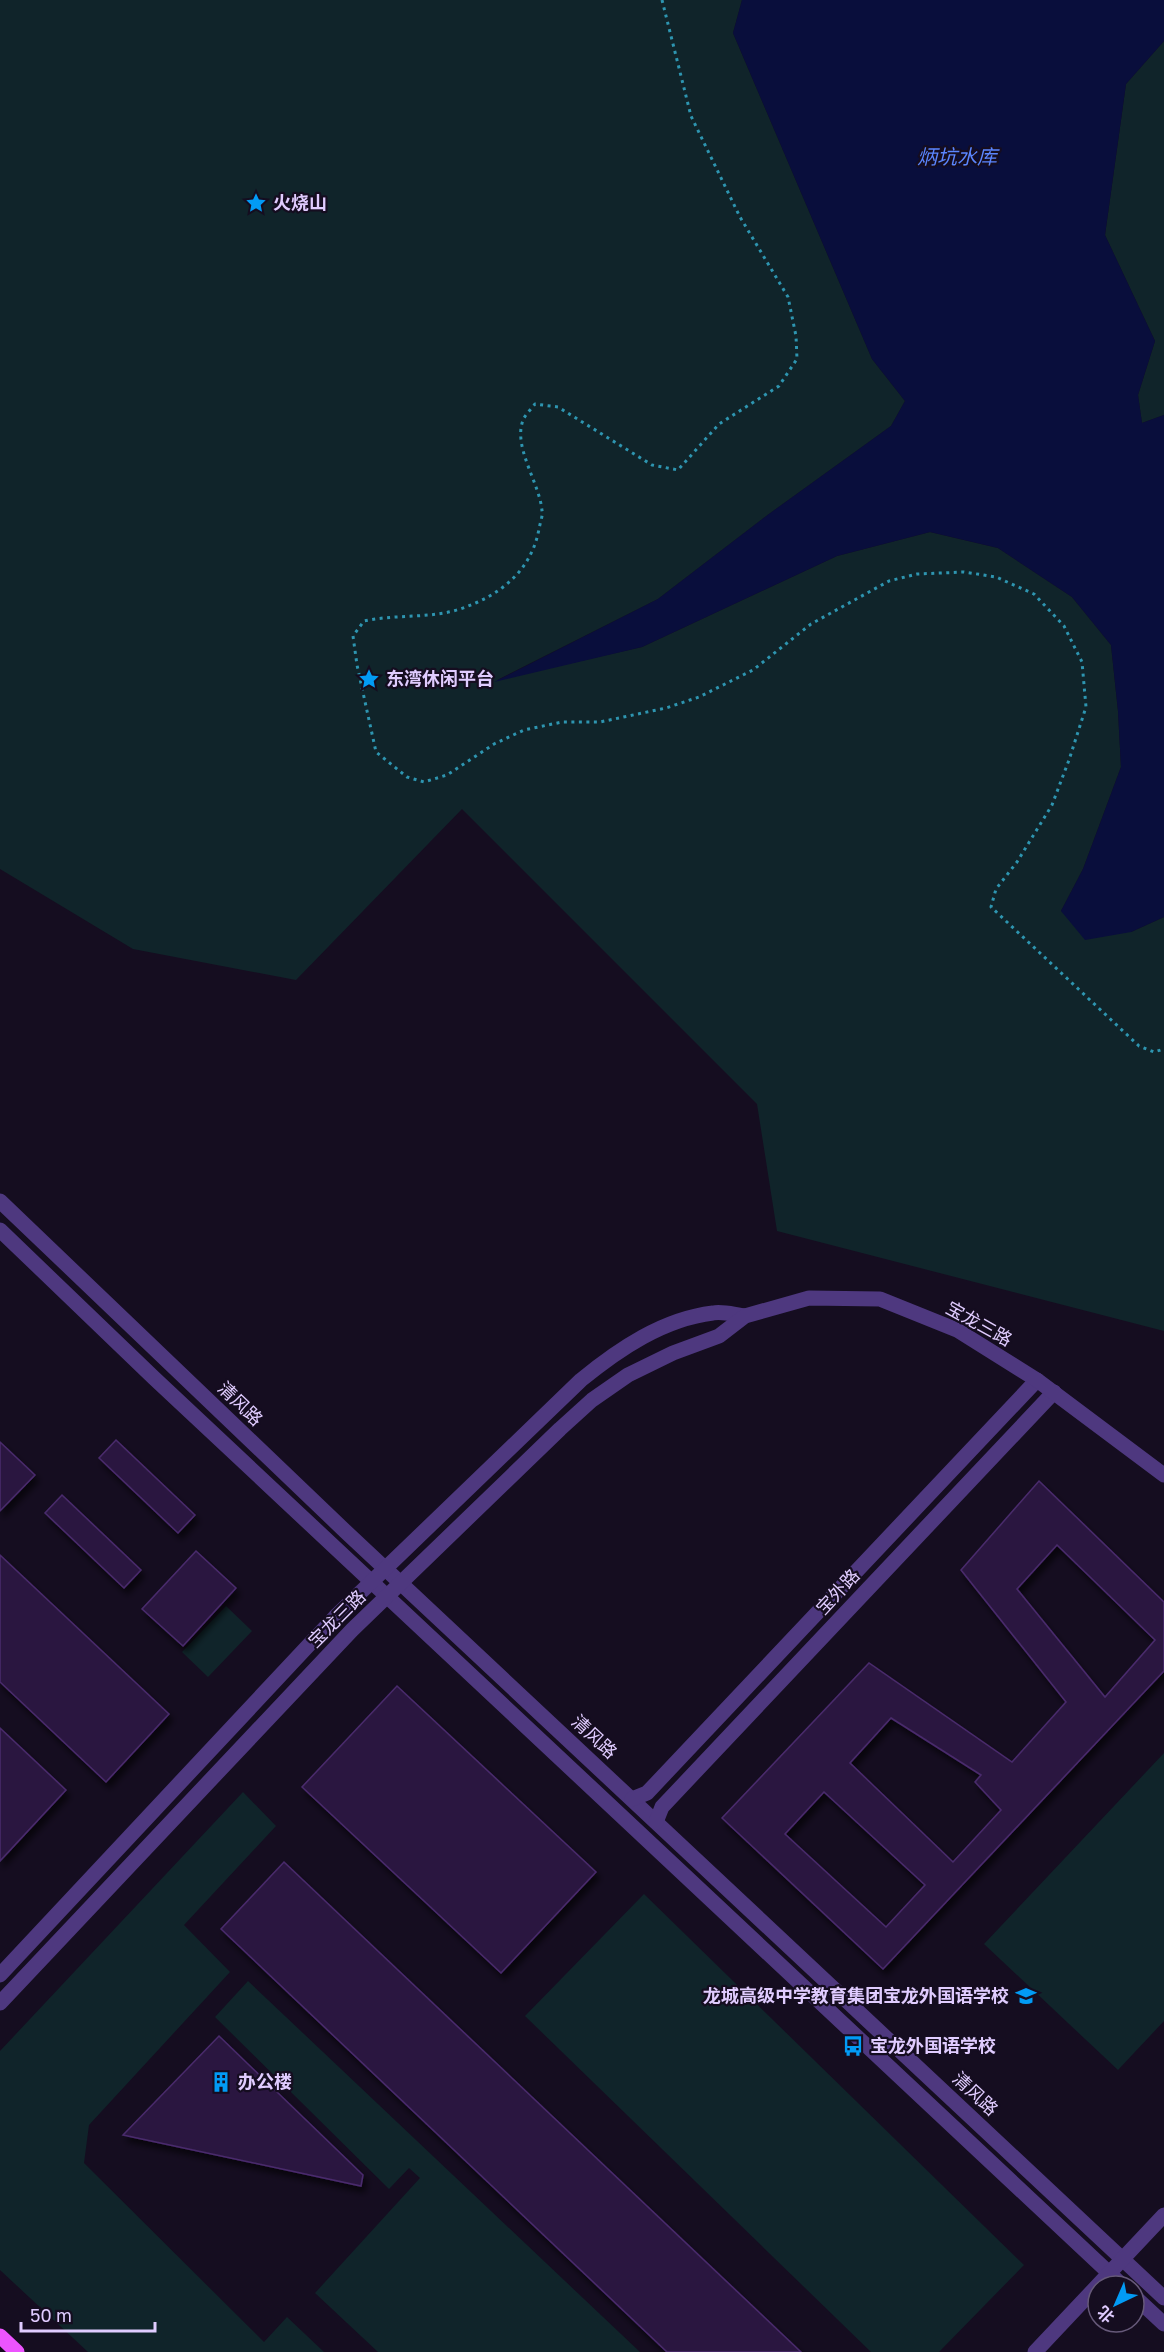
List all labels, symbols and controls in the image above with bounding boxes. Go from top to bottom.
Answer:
water label: 炳坑水库 [917,144,1000,168]
place icon: 火烧山 [244,191,268,215]
place label: 火烧山 [273,191,327,213]
place icon: 东湾休闲平台 [357,667,381,691]
place label: 东湾休闲平台 [386,667,494,689]
street label: 宝龙三路 [943,1296,1016,1350]
street label: 清风路 [214,1377,268,1430]
street label: 宝外路 [811,1564,864,1619]
street label: 宝龙三路 [303,1585,370,1652]
street label: 清风路 [567,1710,622,1763]
place label: 龙城高级中学教育集团宝龙外国语学校 [703,1984,1009,2006]
school or university icon: 龙城高级中学教育集团宝龙外国语学校 [1014,1984,1038,2008]
bus stop icon: 宝龙外国语学校 [841,2034,865,2058]
place label: 宝龙外国语学校 [870,2034,996,2056]
street label: 清风路 [948,2067,1003,2120]
building icon: 办公楼 [209,2070,233,2094]
place label: 办公楼 [238,2070,292,2092]
north arrow [1086,2274,1146,2334]
scale bar [21,2295,154,2333]
text: 北 [1093,2302,1118,2328]
text: 50 m [30,2304,72,2326]

